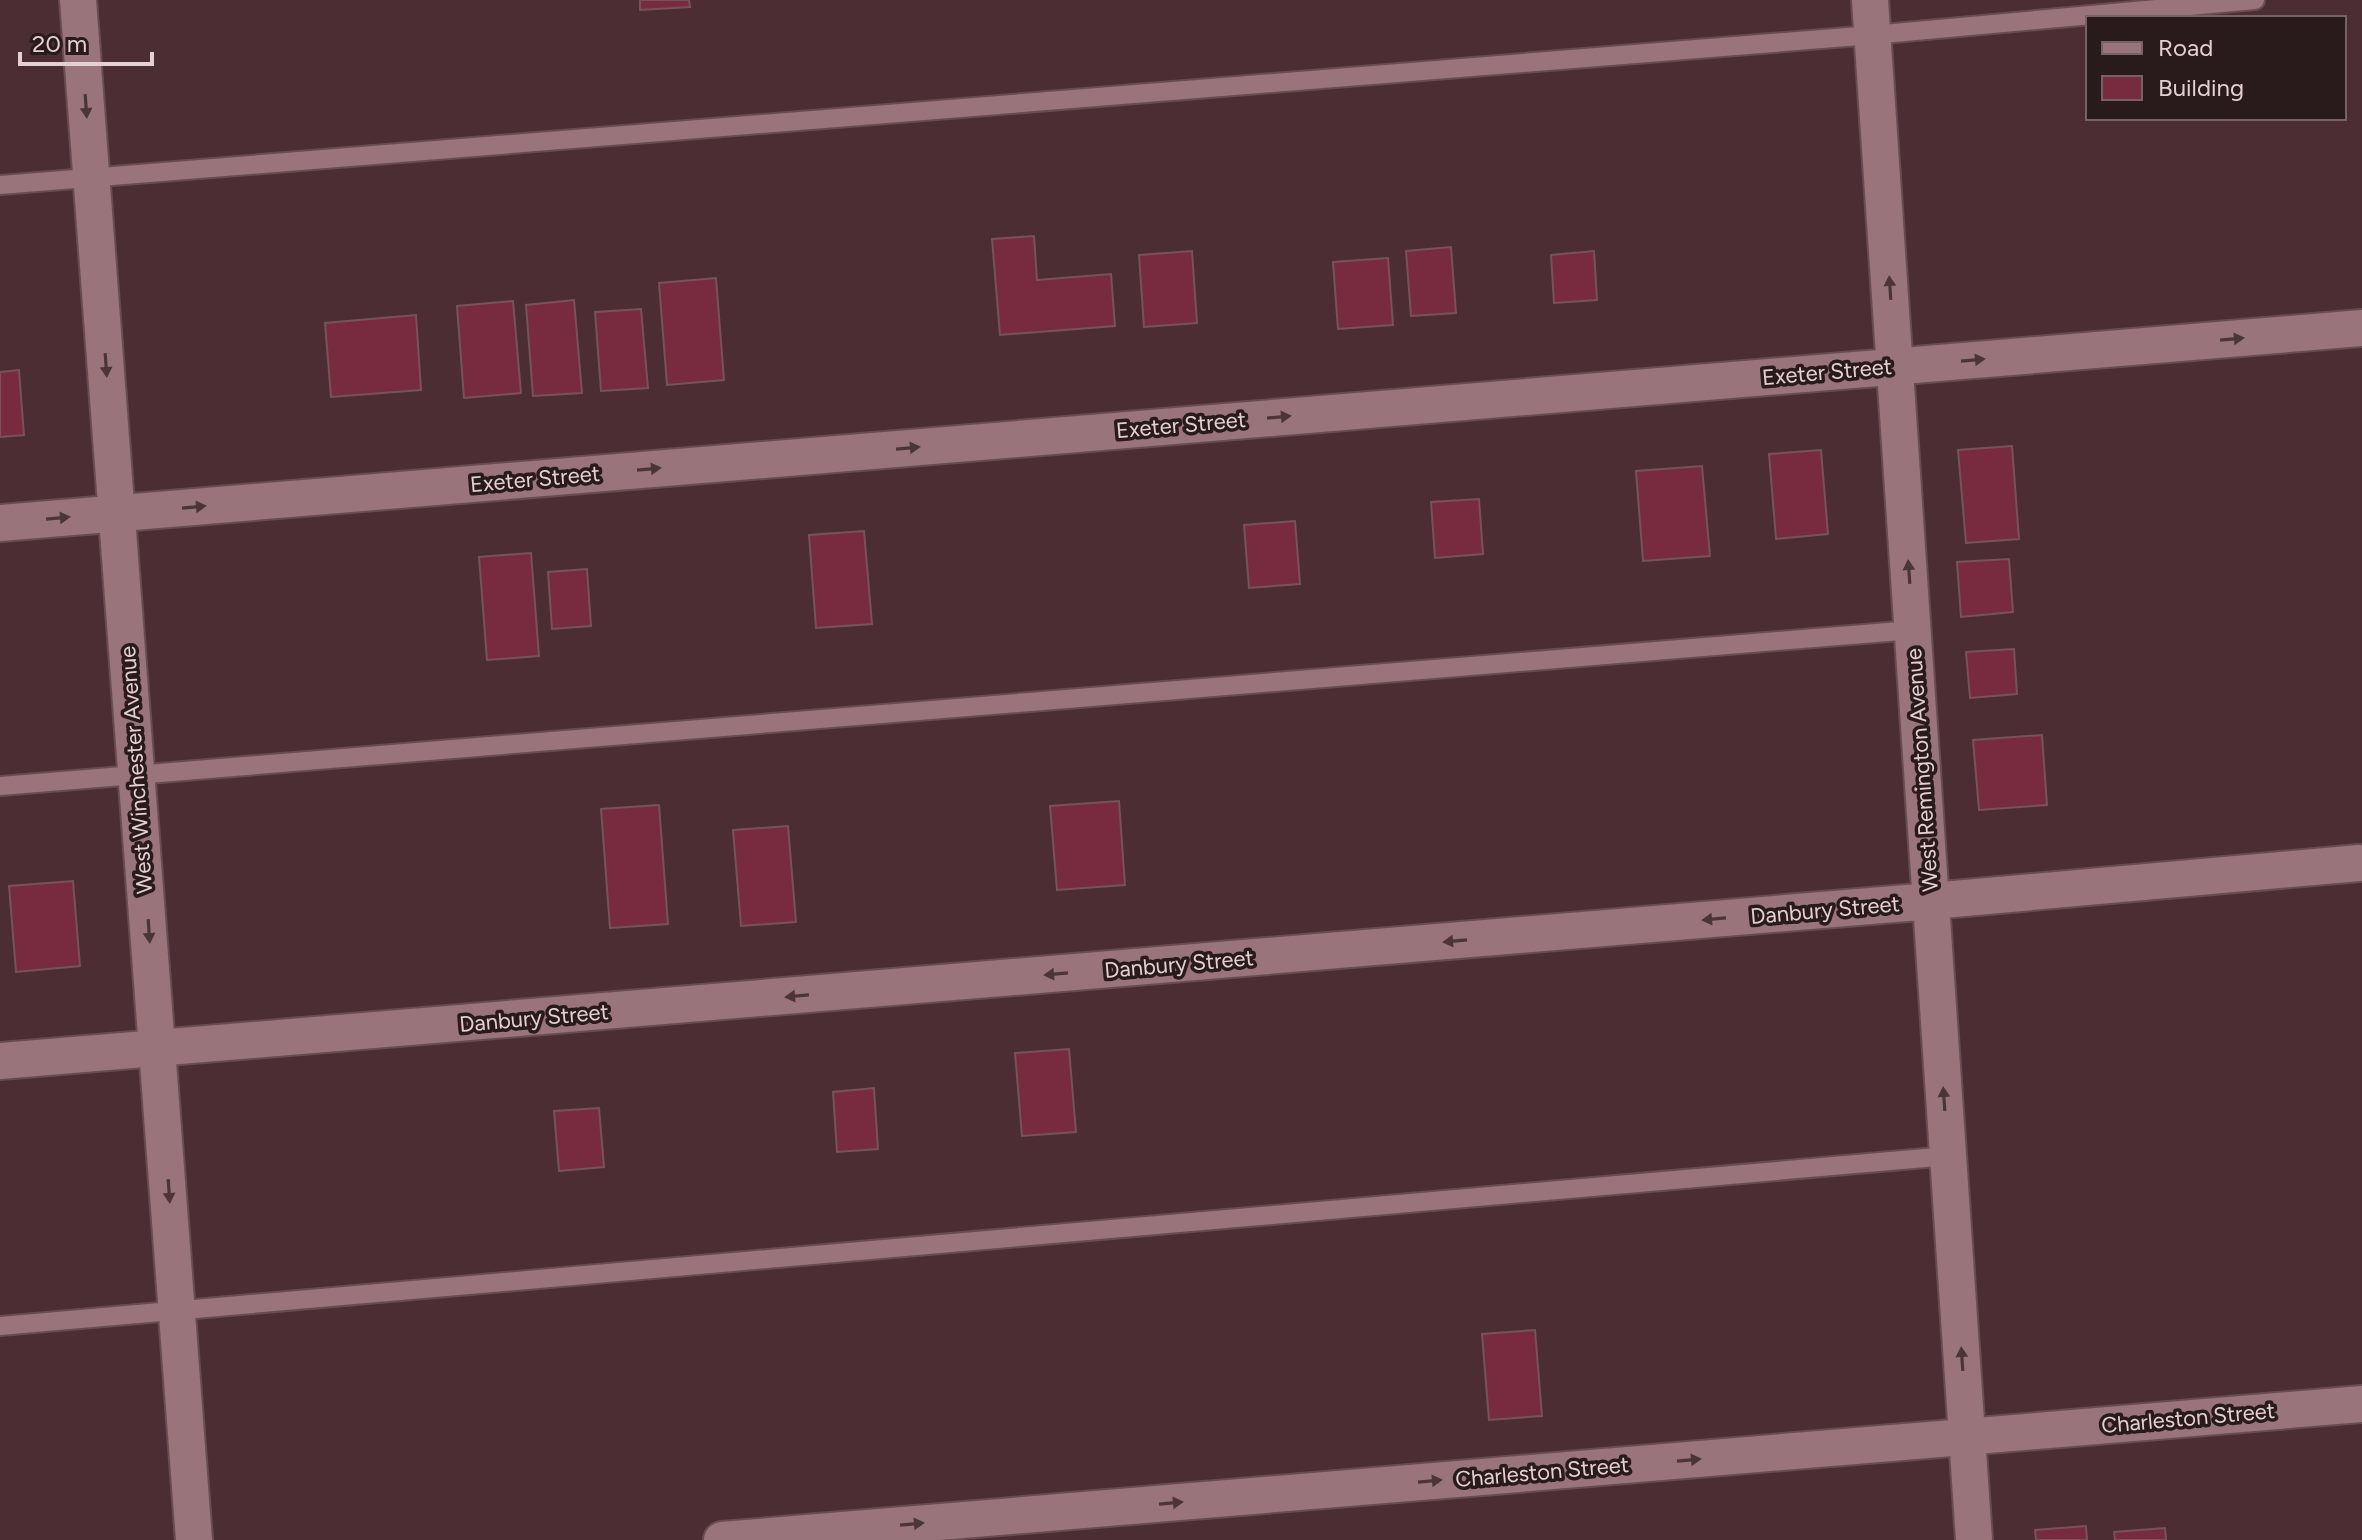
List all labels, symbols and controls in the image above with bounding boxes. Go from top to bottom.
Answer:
scale bar [20,16,152,66]
legend [2086,16,2346,120]
text: 20 m [32,29,87,58]
text: Road [2158,33,2213,62]
text: Building [2158,73,2244,102]
one-way arrow [80,94,93,119]
one-way arrow [1883,276,1896,301]
one-way arrow [2220,332,2245,345]
one-way arrow [100,353,113,378]
street label: Exeter Street [1761,353,1893,391]
one-way arrow [1961,353,1986,366]
street label: Exeter Street [1115,406,1247,444]
one-way arrow [1267,410,1292,423]
one-way arrow [896,441,921,454]
street label: Exeter Street [469,460,601,498]
one-way arrow [637,463,662,476]
one-way arrow [182,500,207,513]
one-way arrow [46,511,71,524]
one-way arrow [1902,559,1915,584]
street label: West Winchester Avenue [114,645,158,895]
street label: West Remington Avenue [1900,647,1944,893]
street label: Danbury Street [1749,890,1901,930]
one-way arrow [1701,913,1726,926]
one-way arrow [143,919,156,944]
one-way arrow [1442,935,1467,948]
street label: Danbury Street [1103,944,1255,984]
one-way arrow [1043,968,1068,981]
one-way arrow [784,990,809,1003]
street label: Danbury Street [458,998,610,1038]
one-way arrow [1937,1086,1950,1111]
one-way arrow [162,1179,175,1204]
one-way arrow [1955,1346,1968,1371]
street label: Charleston Street [2100,1397,2276,1439]
street label: Charleston Street [1454,1451,1630,1493]
one-way arrow [1677,1453,1702,1466]
one-way arrow [1418,1474,1443,1487]
one-way arrow [1159,1496,1184,1509]
one-way arrow [900,1517,925,1530]

